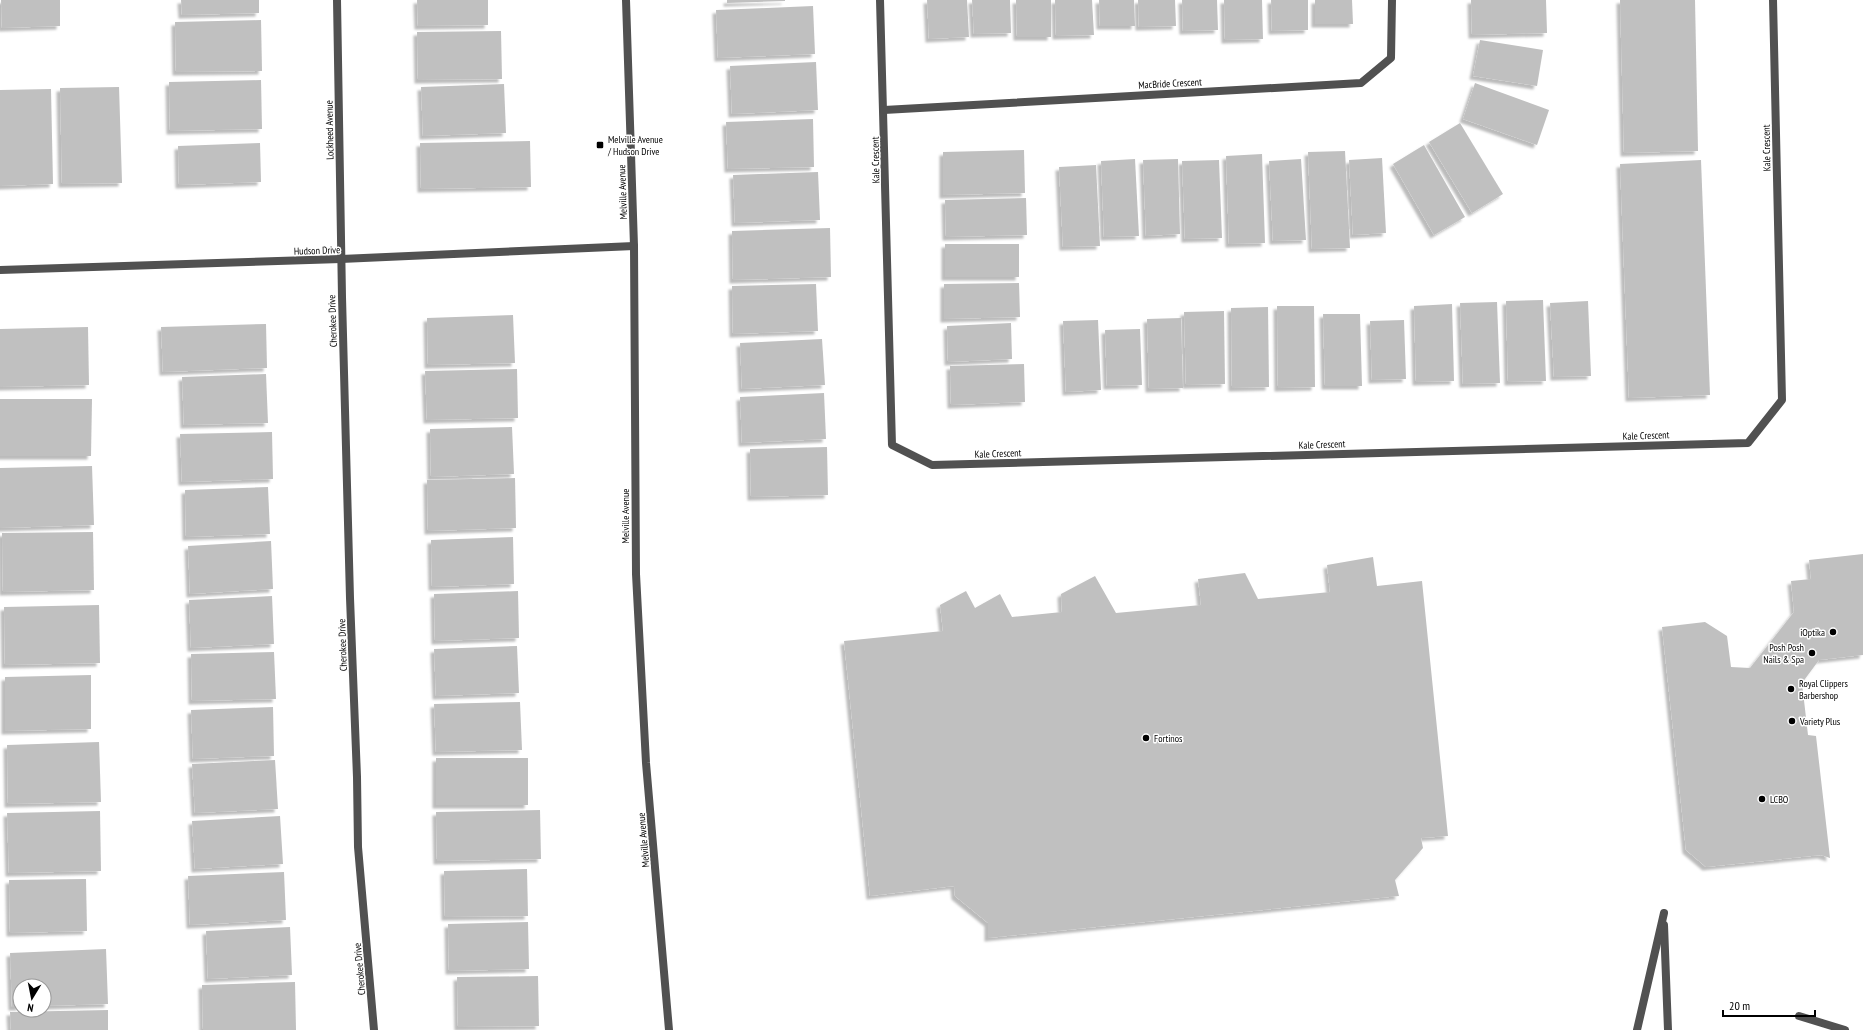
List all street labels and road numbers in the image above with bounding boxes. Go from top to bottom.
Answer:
street label: MacBride Crescent [1138,75,1202,92]
street label: Lockheed Avenue [322,100,337,160]
street label: Kale Crescent [1760,124,1773,171]
street label: Kale Crescent [869,136,882,183]
street label: Melville Avenue [615,164,630,220]
street label: Hudson Drive [294,243,340,258]
street label: Cherokee Drive [325,295,340,347]
street label: Kale Crescent [1622,428,1670,443]
street label: Kale Crescent [1298,437,1346,452]
street label: Kale Crescent [974,446,1022,461]
street label: Melville Avenue [619,489,632,543]
street label: Cherokee Drive [335,619,350,671]
street label: Melville Avenue [635,812,652,868]
street label: Cherokee Drive [351,942,368,996]

